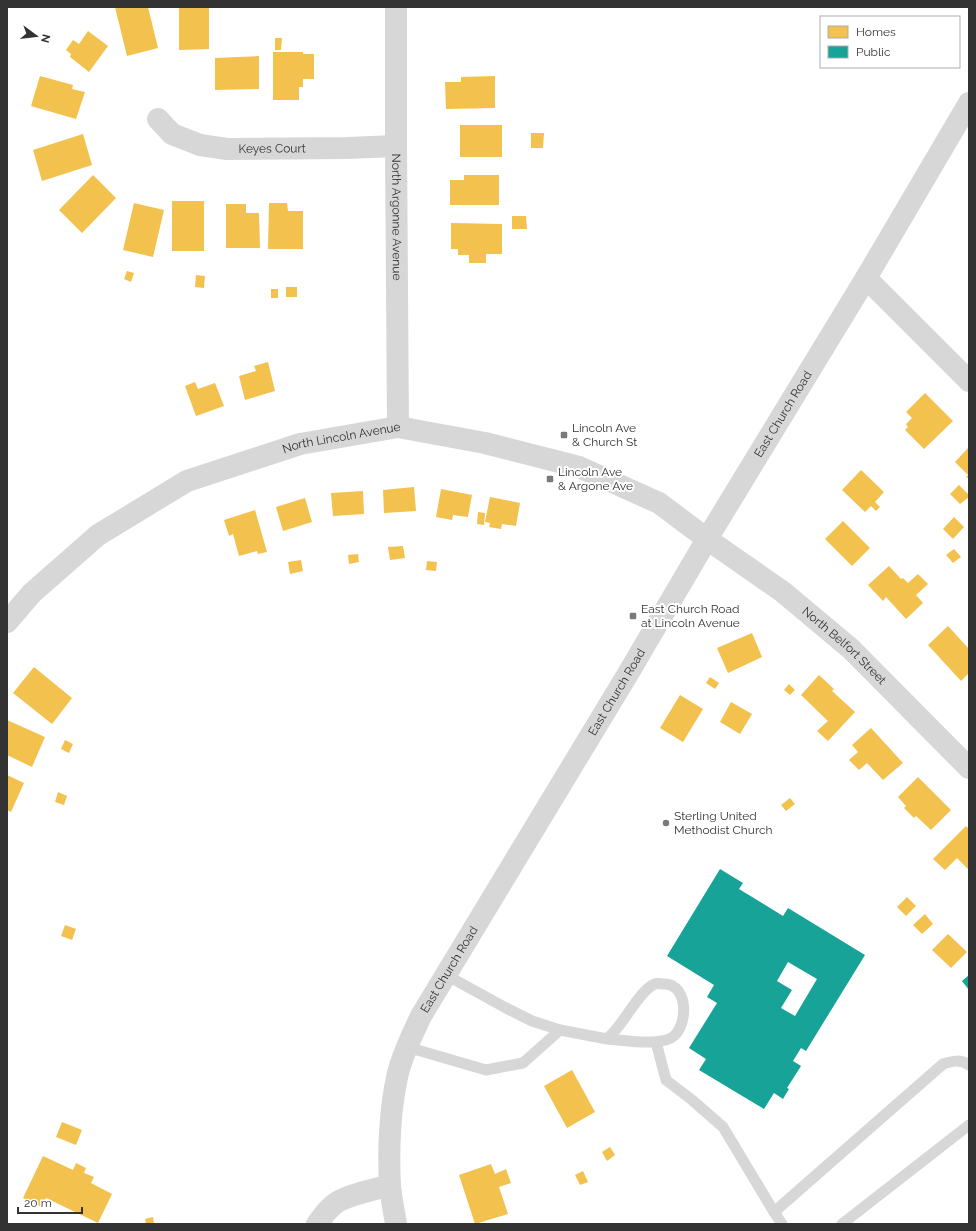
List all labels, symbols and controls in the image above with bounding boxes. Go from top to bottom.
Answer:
north arrow [16,16,56,56]
legend [820,16,960,68]
text: Homes [856,25,896,39]
text: N [38,33,53,44]
text: Public [856,45,891,59]
street label: Keyes Court [238,141,306,156]
street label: North Argonne Avenue [389,154,404,280]
street label: East Church Road [751,368,815,460]
street label: North Lincoln Avenue [281,420,402,456]
place label: Lincoln Ave & Church St [572,421,637,449]
marker: Lincoln Ave & Church St [559,430,569,440]
place label: Lincoln Ave & Argone Ave [558,465,633,493]
marker: Lincoln Ave & Argone Ave [545,474,555,484]
place label: East Church Road at Lincoln Avenue [641,602,740,630]
street label: North Belfort Street [799,604,889,687]
marker: East Church Road at Lincoln Avenue [628,611,638,621]
street label: East Church Road [585,646,648,738]
place label: Sterling United Methodist Church [674,809,772,837]
marker: Sterling United Methodist Church [661,818,671,828]
street label: East Church Road [418,924,481,1015]
scale bar [18,1189,82,1215]
text: 20 m [24,1196,52,1210]

